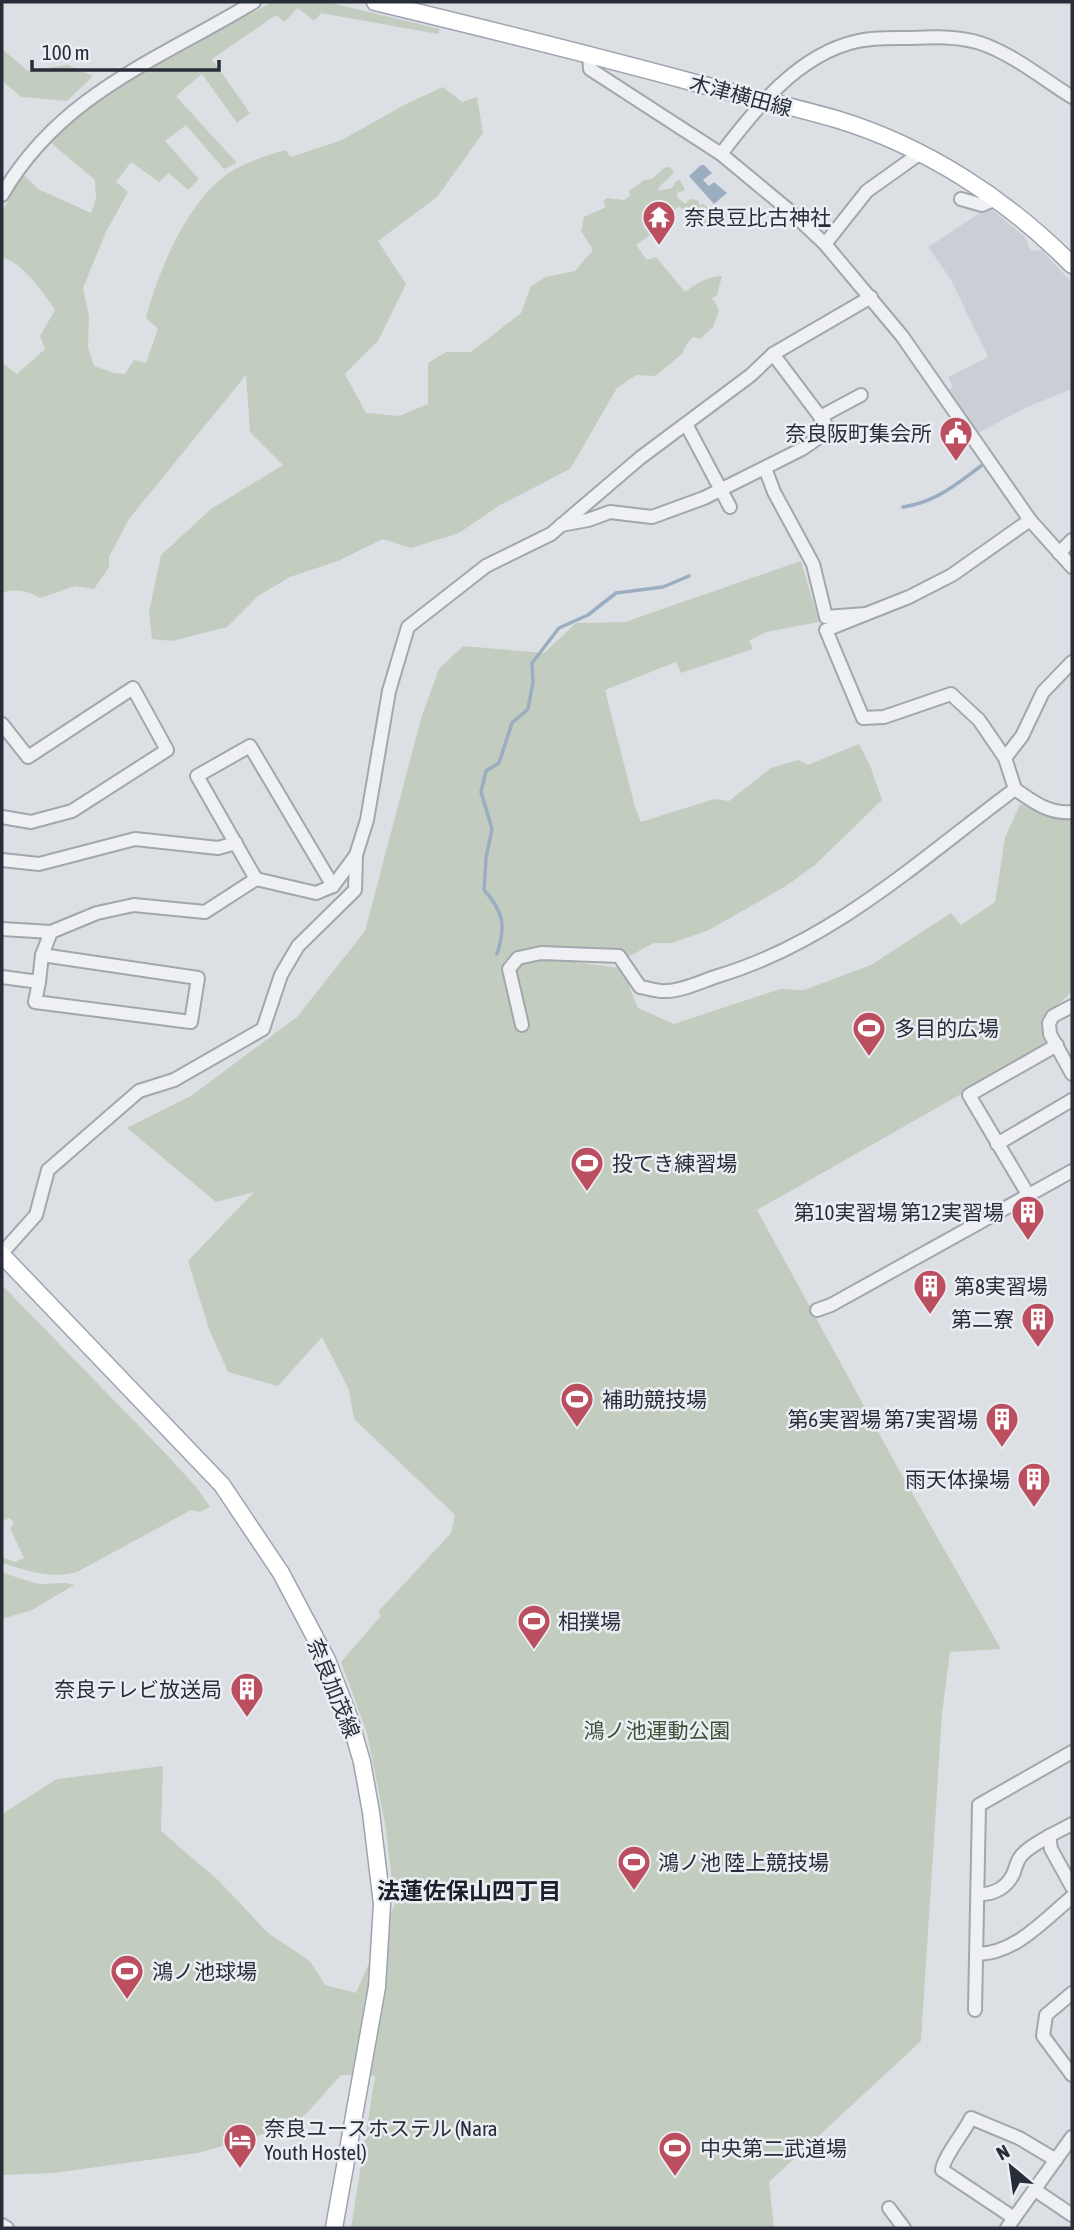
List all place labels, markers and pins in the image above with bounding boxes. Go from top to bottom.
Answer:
temple icon: 奈良豆比古神社 [640,198,678,247]
place label: 奈良豆比古神社 [684,205,831,229]
public building icon: 奈良阪町集会所 [937,414,975,463]
place label: 奈良阪町集会所 [785,421,932,445]
sports icon: 多目的広場 [850,1009,888,1058]
place label: 多目的広場 [894,1016,999,1040]
sports icon: 投てき練習場 [568,1144,606,1193]
place label: 投てき練習場 [612,1151,737,1175]
building icon: 第10実習場 第12実習場 [1009,1193,1047,1242]
place label: 第10実習場 第12実習場 [794,1200,1004,1224]
building icon: 第8実習場 [911,1267,949,1316]
place label: 第8実習場 [954,1274,1048,1298]
building icon: 第二寮 [1019,1300,1057,1349]
place label: 第二寮 [951,1307,1014,1331]
sports icon: 補助競技場 [558,1380,596,1429]
place label: 補助競技場 [602,1387,707,1411]
building icon: 第6実習場 第7実習場 [983,1400,1021,1449]
place label: 第6実習場 第7実習場 [787,1407,978,1431]
building icon: 雨天体操場 [1015,1460,1053,1509]
place label: 雨天体操場 [905,1467,1010,1491]
sports icon: 相撲場 [515,1602,553,1651]
place label: 相撲場 [558,1609,621,1633]
building icon: 奈良テレビ放送局 [228,1670,266,1719]
place label: 奈良テレビ放送局 [54,1677,222,1701]
sports icon: 鴻ノ池 陸上競技場 [615,1843,653,1892]
place label: 鴻ノ池 陸上競技場 [658,1850,829,1874]
sports icon: 鴻ノ池球場 [108,1952,146,2001]
place label: 鴻ノ池球場 [152,1959,257,1983]
place label: 奈良ユースホステル (Nara Youth Hostel) [264,2116,498,2164]
hotel icon: 奈良ユースホステル (Nara Youth Hostel) [221,2121,259,2170]
sports icon: 中央第二武道場 [656,2129,694,2178]
place label: 中央第二武道場 [700,2136,847,2160]

